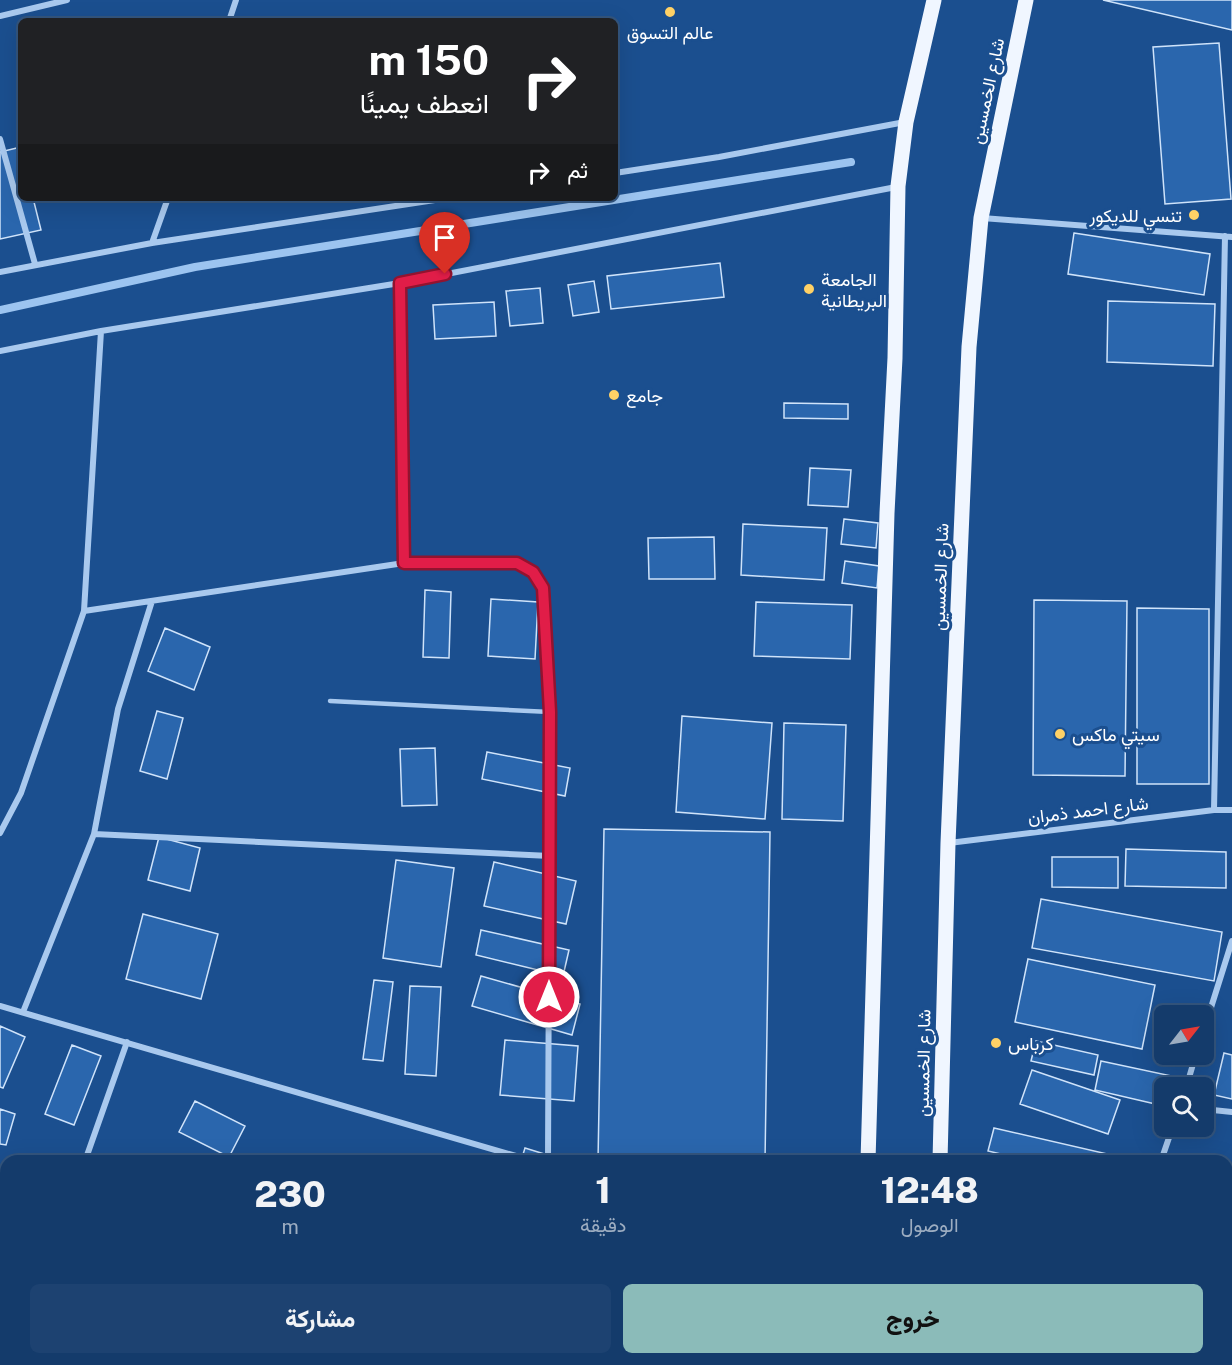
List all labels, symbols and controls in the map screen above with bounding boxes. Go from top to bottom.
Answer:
marker: عالم التسوق [663,5,677,19]
place label: عالم التسوق [627,22,713,45]
text: 150 m [368,35,489,84]
street label: شارع الخمسين [966,36,1010,146]
icon: right [510,42,588,120]
text: انعطف يمينًا [360,87,489,119]
icon: right [522,156,555,189]
text: ثم [567,157,588,183]
place label: تنسي للديكور [1088,205,1182,231]
marker: تنسي للديكور [1187,208,1201,222]
pin [419,212,470,274]
icon: arrive [428,221,461,254]
place label: الجامعة البريطانية [821,269,887,312]
marker: الجامعة البريطانية [802,282,816,296]
place label: جامع [626,385,663,408]
marker: جامع [607,388,621,402]
street label: شارع الخمسين [928,523,954,631]
place label: سيتي ماكس [1072,724,1160,750]
marker: سيتي ماكس [1053,727,1067,741]
street label: شارع احمد ذمران [1026,792,1150,830]
position arrow [517,965,581,1029]
north arrow [1154,1005,1214,1065]
map controls [1154,1005,1214,1137]
street label: شارع الخمسين [912,1009,936,1117]
place label: كرباس [1008,1033,1054,1055]
marker: كرباس [989,1036,1003,1050]
button: search [1154,1077,1214,1137]
text: 1 [595,1169,611,1211]
text: 12:48 [881,1169,979,1211]
text: 230 [254,1173,326,1215]
text: دقيقة [580,1213,626,1237]
text: الوصول [901,1213,959,1237]
text: m [281,1215,299,1239]
button: مشاركة [30,1284,611,1353]
button: خروج [623,1284,1203,1353]

